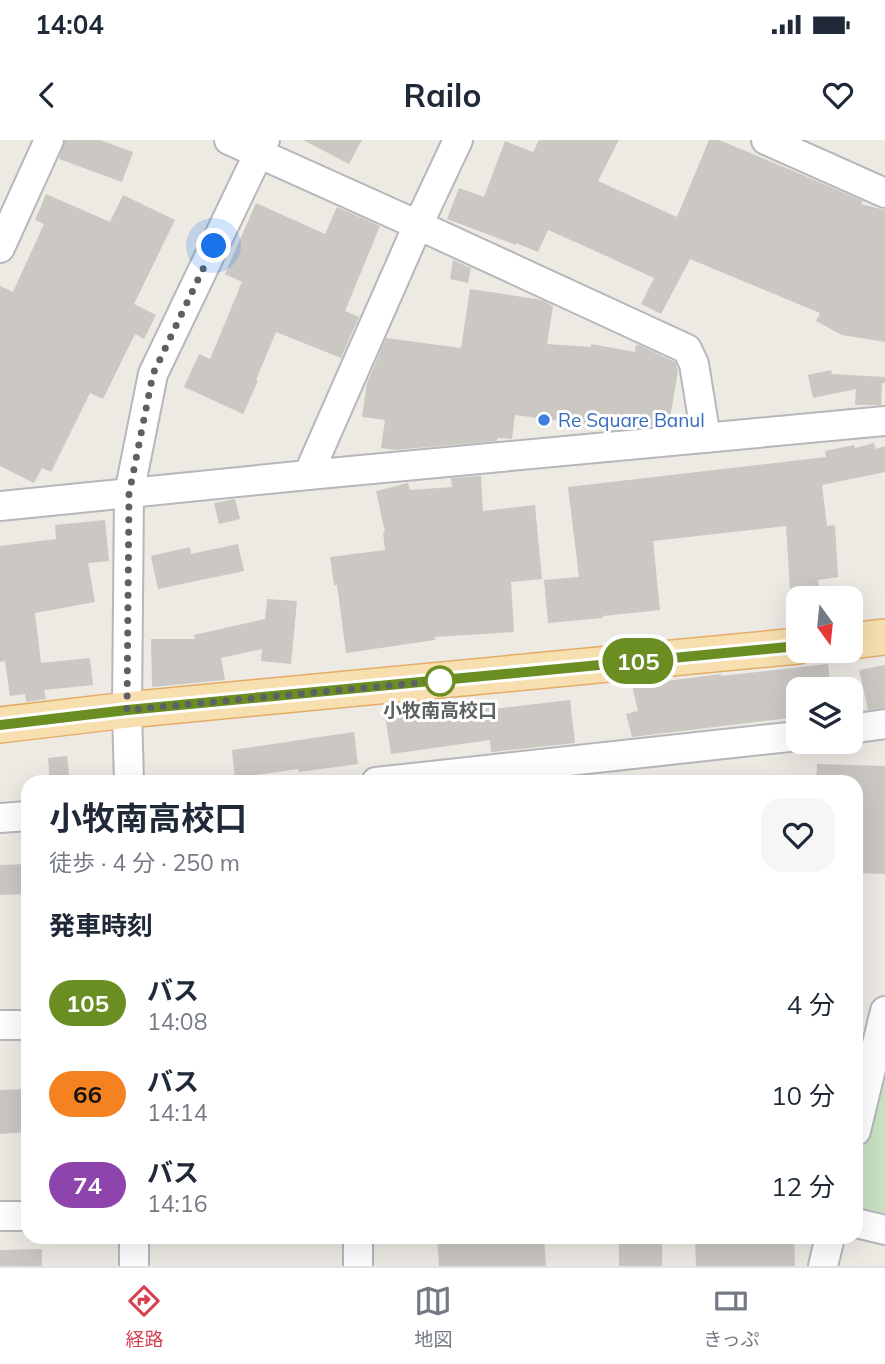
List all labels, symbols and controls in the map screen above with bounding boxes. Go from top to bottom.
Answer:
text: 14:04 [35,8,104,41]
text: Railo [404,75,481,115]
icon: back [28,76,66,114]
icon: heart [819,76,857,114]
your location [196,228,231,263]
place label: Re Square Banul [558,408,705,432]
marker: Re Square Banul [536,412,552,428]
north arrow [786,586,863,663]
map controls [786,586,863,754]
line badge: 105 [598,638,678,684]
text: 105 [616,646,660,676]
marker: 小牧南高校口 [425,666,455,696]
button: layers [786,677,863,754]
place label: 小牧南高校口 [383,698,497,722]
text: 小牧南高校口 [49,797,247,838]
button: heart [761,798,835,872]
text: 徒歩 · 4 分 · 250 m [49,848,240,877]
text: 発車時刻 [49,909,153,942]
text: バス [147,974,199,1007]
text: 105 [66,988,109,1018]
text: 4 分 [787,988,835,1021]
text: 14:08 [147,1007,207,1036]
text: バス [147,1065,199,1098]
text: 66 [73,1079,102,1109]
text: 10 分 [771,1079,835,1112]
text: 14:14 [147,1098,207,1127]
text: バス [147,1156,199,1189]
text: 74 [73,1170,102,1200]
text: 12 分 [771,1170,835,1203]
text: 14:16 [147,1189,207,1218]
tab: 経路 [125,1282,163,1351]
tab: 地図 [414,1282,452,1351]
tab: きっぷ [703,1282,760,1351]

